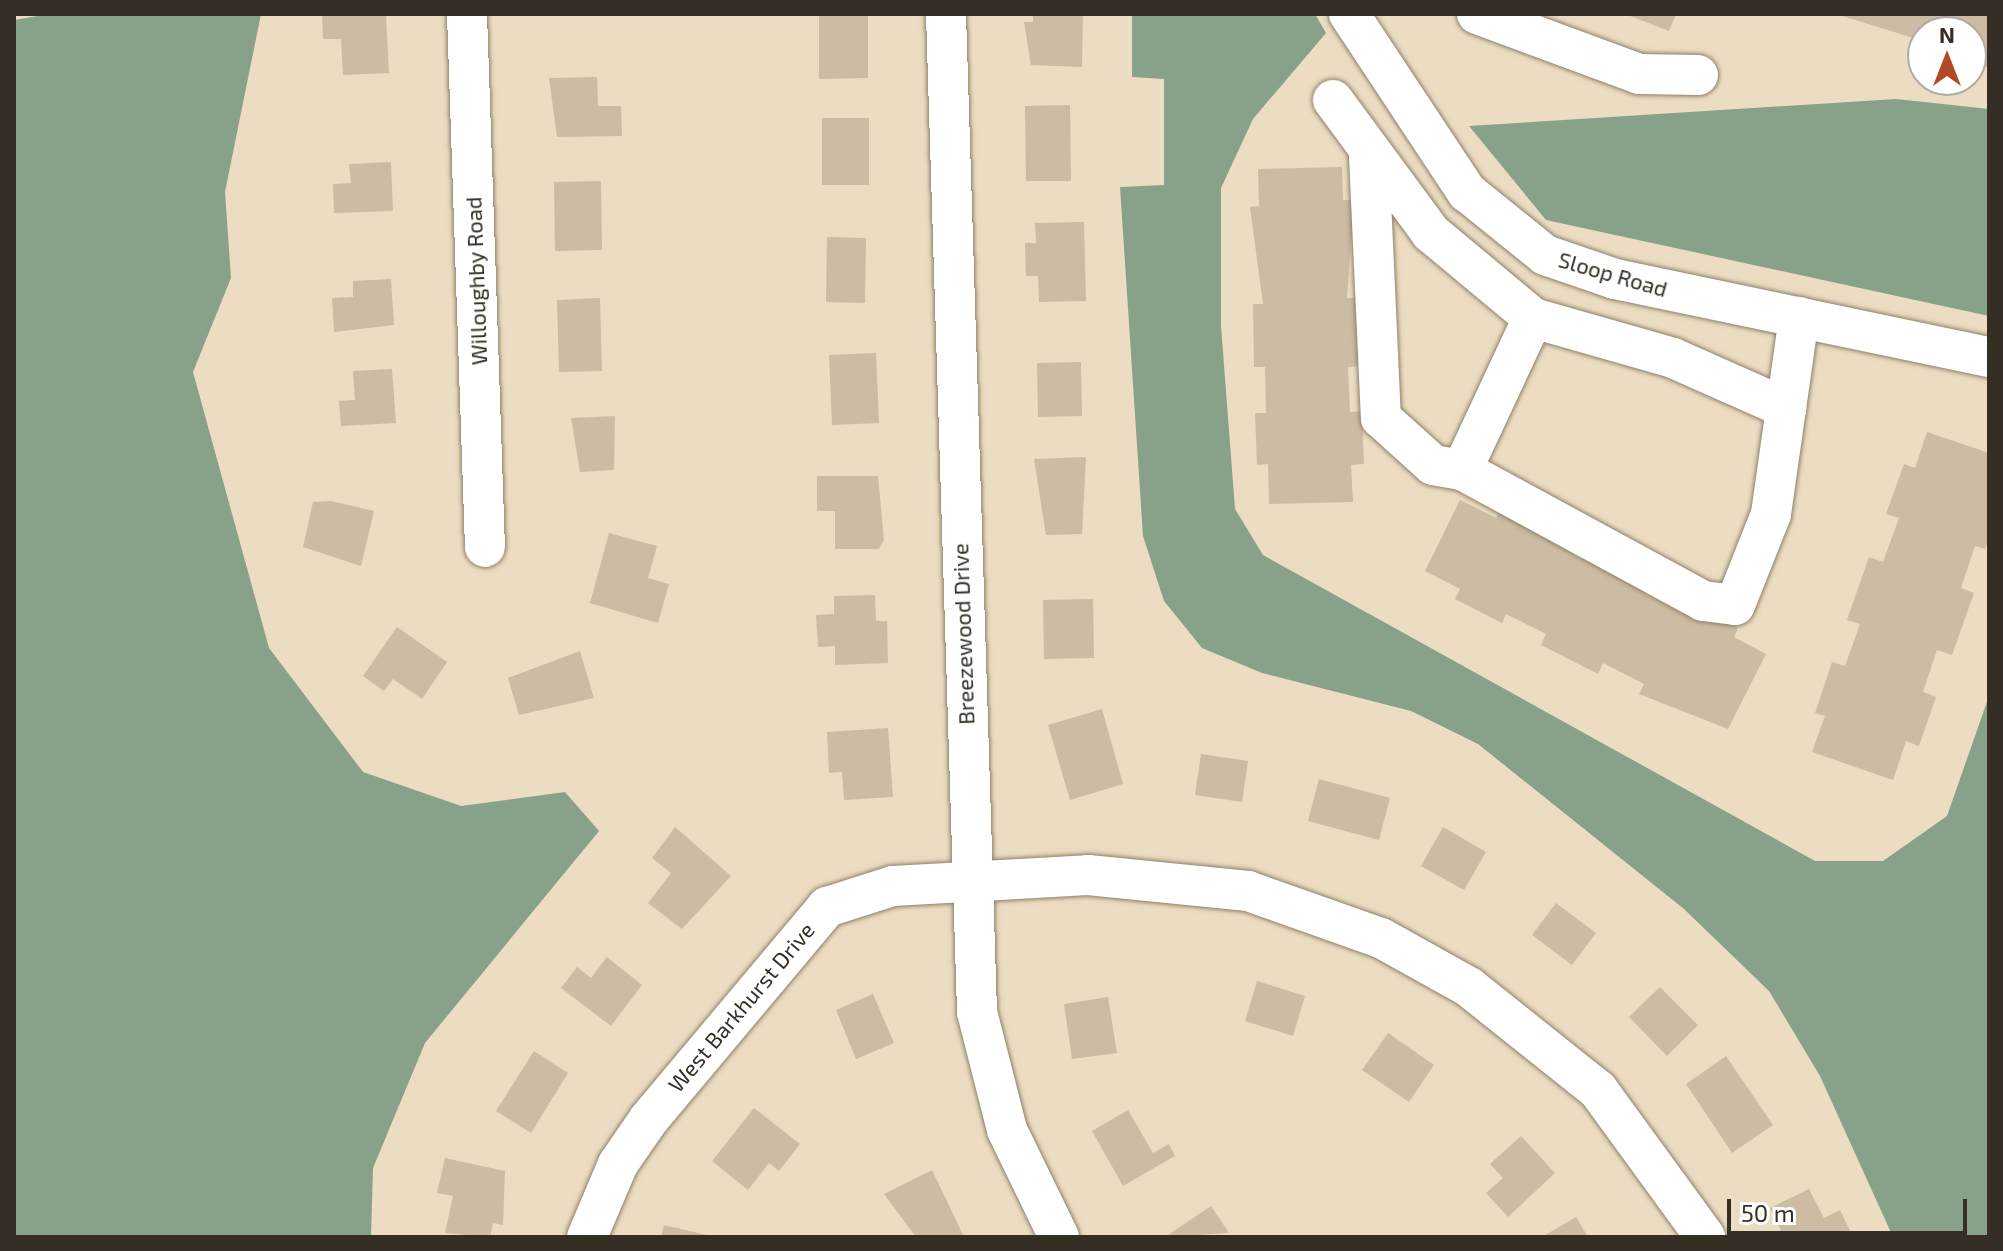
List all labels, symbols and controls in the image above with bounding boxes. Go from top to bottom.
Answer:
north arrow [1907,16,1987,96]
text: N [1939,21,1955,47]
street label: Willoughby Road [460,196,492,366]
street label: Sloop Road [1555,246,1671,302]
street label: Breezewood Drive [947,543,979,725]
street label: West Barkhurst Drive [662,917,820,1097]
scale bar [1731,1183,1971,1233]
text: 50 m [1741,1198,1795,1227]

